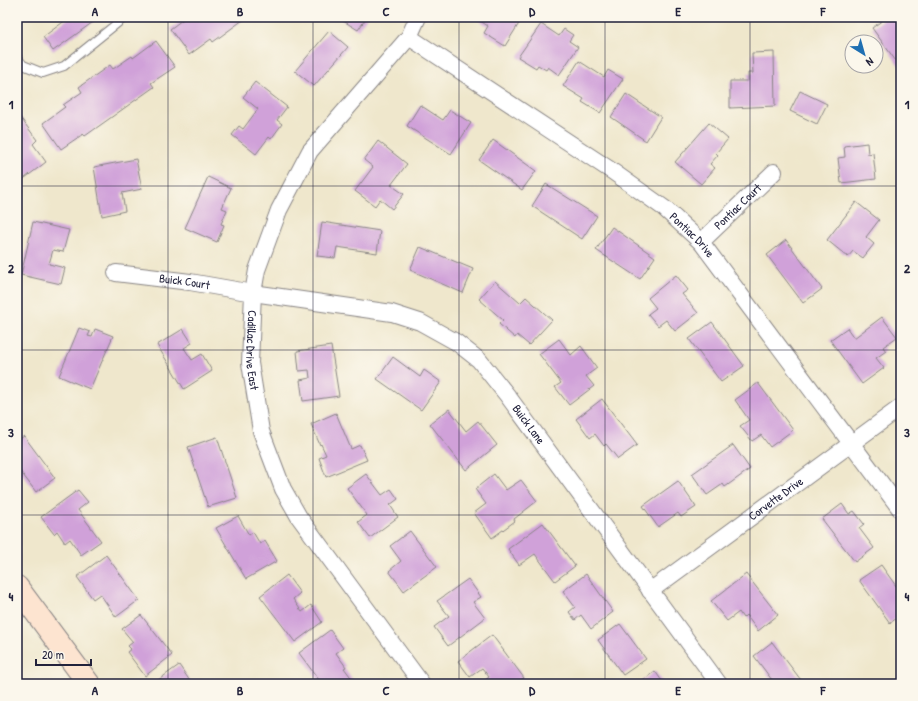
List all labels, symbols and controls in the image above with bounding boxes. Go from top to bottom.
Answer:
text: A [92,2,99,20]
text: B [237,2,244,20]
text: C [382,2,390,20]
text: D [529,2,536,20]
text: E [675,2,681,20]
text: F [820,2,827,20]
north arrow [844,34,884,74]
text: N [863,55,877,69]
text: 1 [9,95,14,113]
text: 1 [905,95,910,113]
street label: Pontiac Court [710,179,766,233]
street label: Pontiac Drive [666,208,719,261]
text: 2 [8,259,15,277]
text: 2 [904,259,911,277]
street label: Buick Court [158,269,212,293]
street label: Cadillac Drive East [242,310,263,392]
street label: Buick Lane [509,401,549,448]
text: 3 [8,423,14,441]
text: 3 [904,423,910,441]
street label: Corvette Drive [745,472,807,524]
text: 4 [9,587,14,605]
text: 4 [905,587,910,605]
scale bar [36,641,91,667]
text: 20 m [42,646,64,663]
text: A [92,681,99,699]
text: B [237,681,244,699]
text: C [382,681,390,699]
text: D [529,681,536,699]
text: E [675,681,681,699]
text: F [820,681,827,699]

